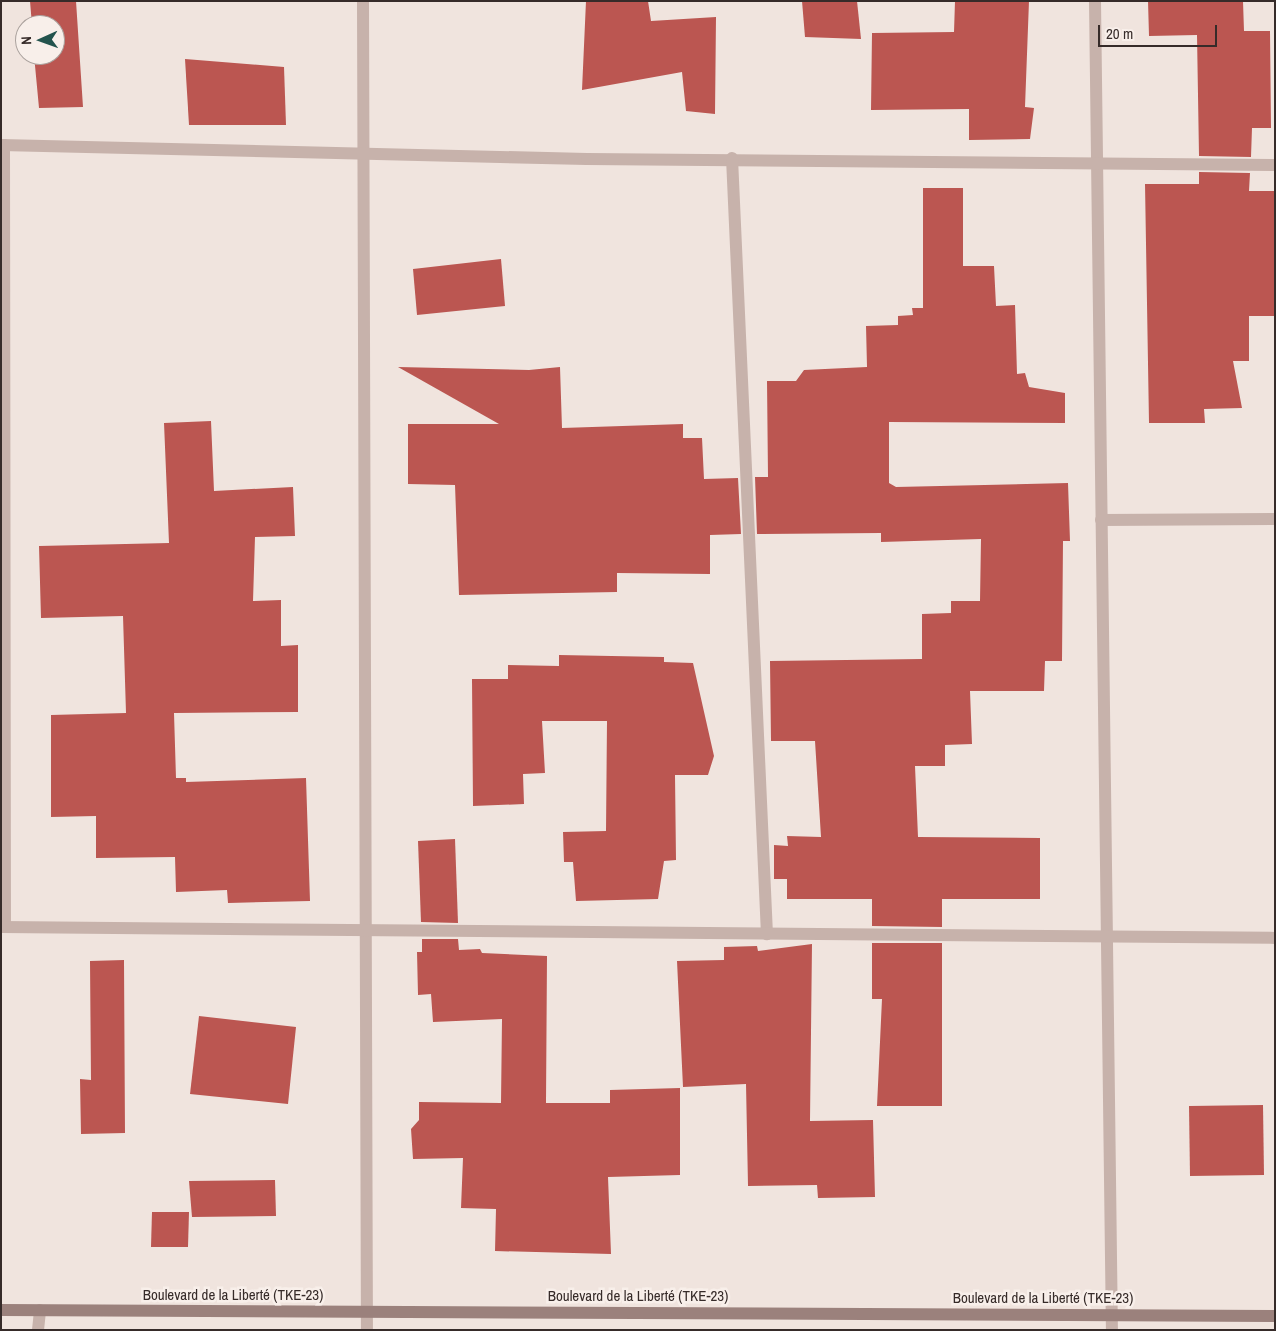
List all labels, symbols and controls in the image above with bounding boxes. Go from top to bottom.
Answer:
north arrow [15,15,65,65]
scale bar [1101,15,1220,47]
text: 20 m [1106,23,1133,44]
text: N [17,36,35,45]
street label: Boulevard de la Liberté (TKE-23) [143,1286,323,1304]
street label: Boulevard de la Liberté (TKE-23) [548,1287,728,1305]
street label: Boulevard de la Liberté (TKE-23) [953,1289,1133,1307]

